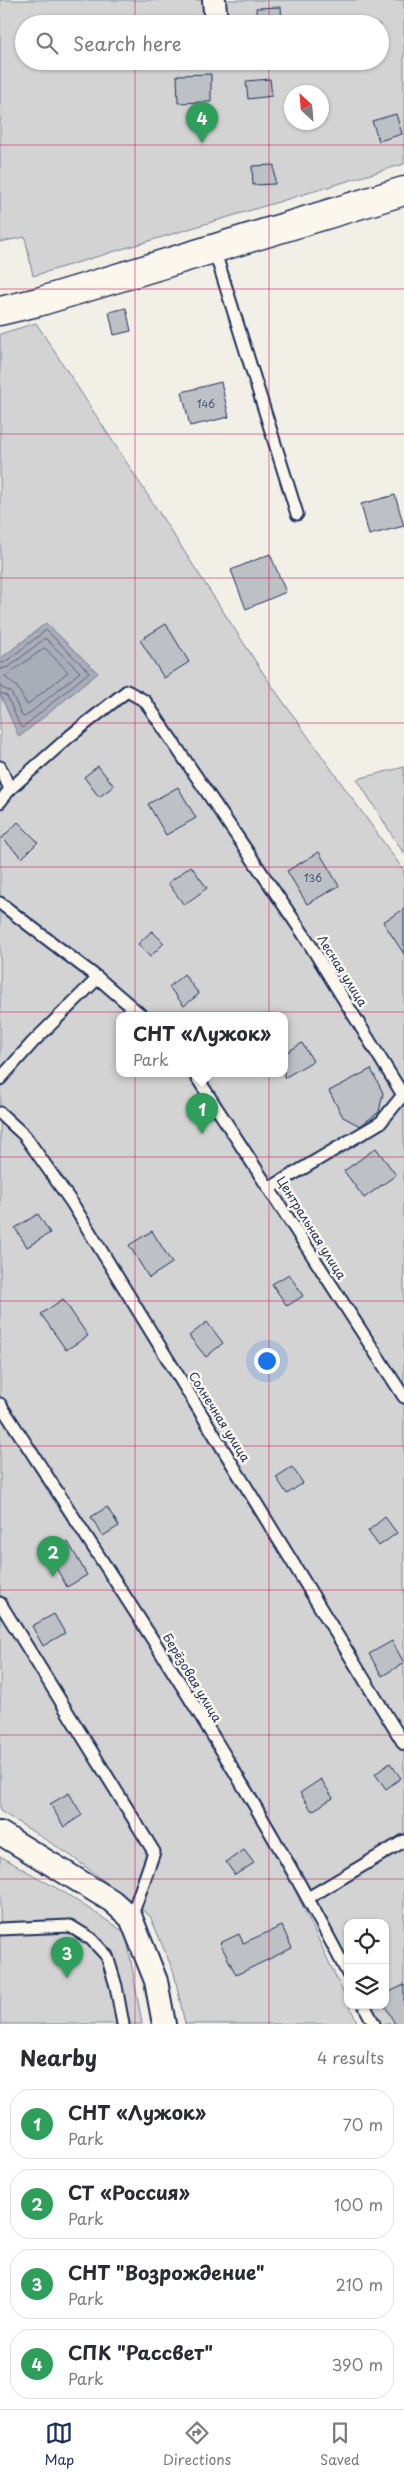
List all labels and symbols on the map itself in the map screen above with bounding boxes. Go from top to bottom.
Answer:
north arrow [284,85,329,130]
pin: 4 [186,102,218,143]
house number: 146 [197,396,215,411]
house number: 136 [304,870,322,885]
street label: Лесная улица [314,931,372,1010]
pin: 1 [186,1093,218,1134]
street label: Центральная улица [273,1173,351,1283]
your location [254,1348,280,1374]
street label: Солнечная улица [185,1368,255,1465]
pin: 2 [37,1536,69,1577]
street label: Берёзовая улица [159,1630,227,1726]
pin: 3 [51,1937,83,1978]

